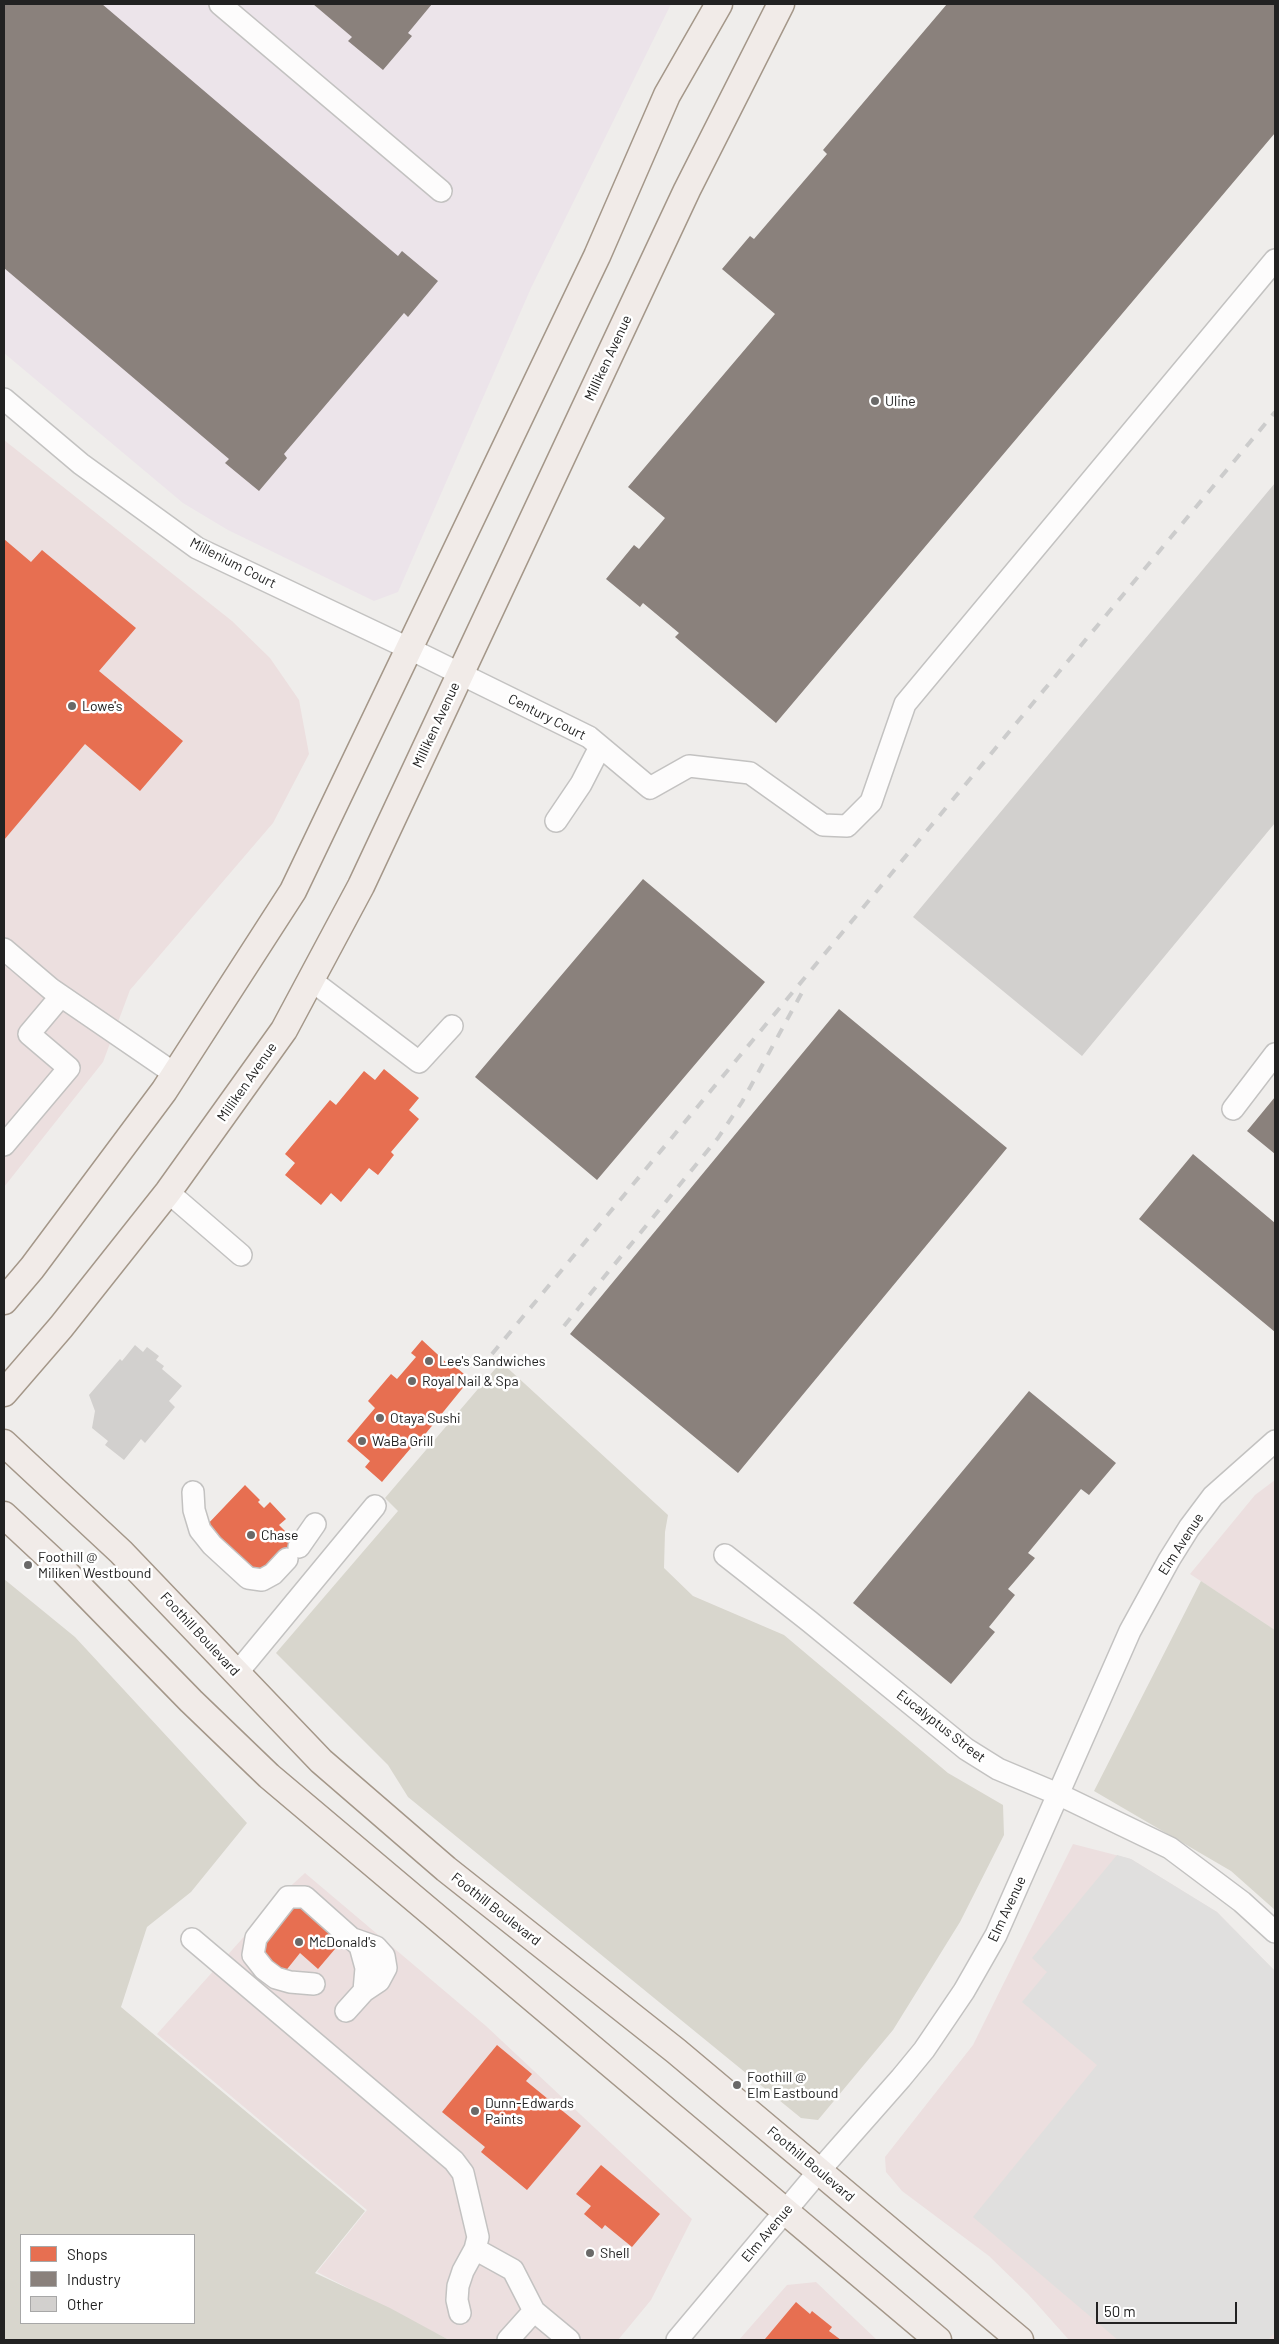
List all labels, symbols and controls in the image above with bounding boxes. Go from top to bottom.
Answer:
street label: Milliken Avenue [581,312,635,404]
place label: Uline [885,393,916,409]
marker: Uline [869,395,881,407]
street label: Millenium Court [187,534,279,592]
street label: Milliken Avenue [409,679,463,771]
street label: Century Court [505,690,589,744]
place label: Lowe's [82,698,123,714]
marker: Lowe's [66,700,78,712]
street label: Milliken Avenue [214,1039,280,1125]
place label: Lee's Sandwiches [439,1353,545,1369]
marker: Lee's Sandwiches [423,1355,435,1367]
place label: Royal Nail & Spa [422,1373,519,1389]
marker: Royal Nail & Spa [406,1375,418,1387]
place label: Otaya Sushi [390,1410,461,1426]
marker: Otaya Sushi [374,1412,386,1424]
place label: WaBa Grill [372,1433,433,1449]
marker: WaBa Grill [356,1435,368,1447]
street label: Elm Avenue [1155,1510,1207,1578]
place label: Chase [261,1527,298,1543]
marker: Chase [245,1529,257,1541]
place label: Foothill @ Miliken Westbound [38,1549,151,1581]
marker: Foothill @ Miliken Westbound [22,1559,34,1571]
street label: Foothill Boulevard [157,1589,243,1679]
street label: Eucalyptus Street [893,1686,989,1766]
street label: Foothill Boulevard [448,1869,544,1949]
street label: Elm Avenue [984,1873,1030,1945]
place label: McDonald's [309,1934,376,1950]
marker: McDonald's [293,1936,305,1948]
place label: Foothill @ Elm Eastbound [747,2069,838,2102]
marker: Foothill @ Elm Eastbound [731,2079,743,2091]
place label: Dunn-Edwards Paints [485,2095,574,2128]
marker: Dunn-Edwards Paints [469,2105,481,2117]
street label: Foothill Boulevard [764,2123,858,2205]
street label: Elm Avenue [738,2201,796,2265]
legend [20,2234,195,2324]
text: Shops [67,2245,107,2263]
place label: Shell [600,2245,630,2261]
marker: Shell [584,2247,596,2259]
text: Industry [67,2270,121,2288]
scale bar [1099,2292,1240,2324]
text: Other [67,2295,103,2313]
text: 50 m [1104,2302,1136,2320]

